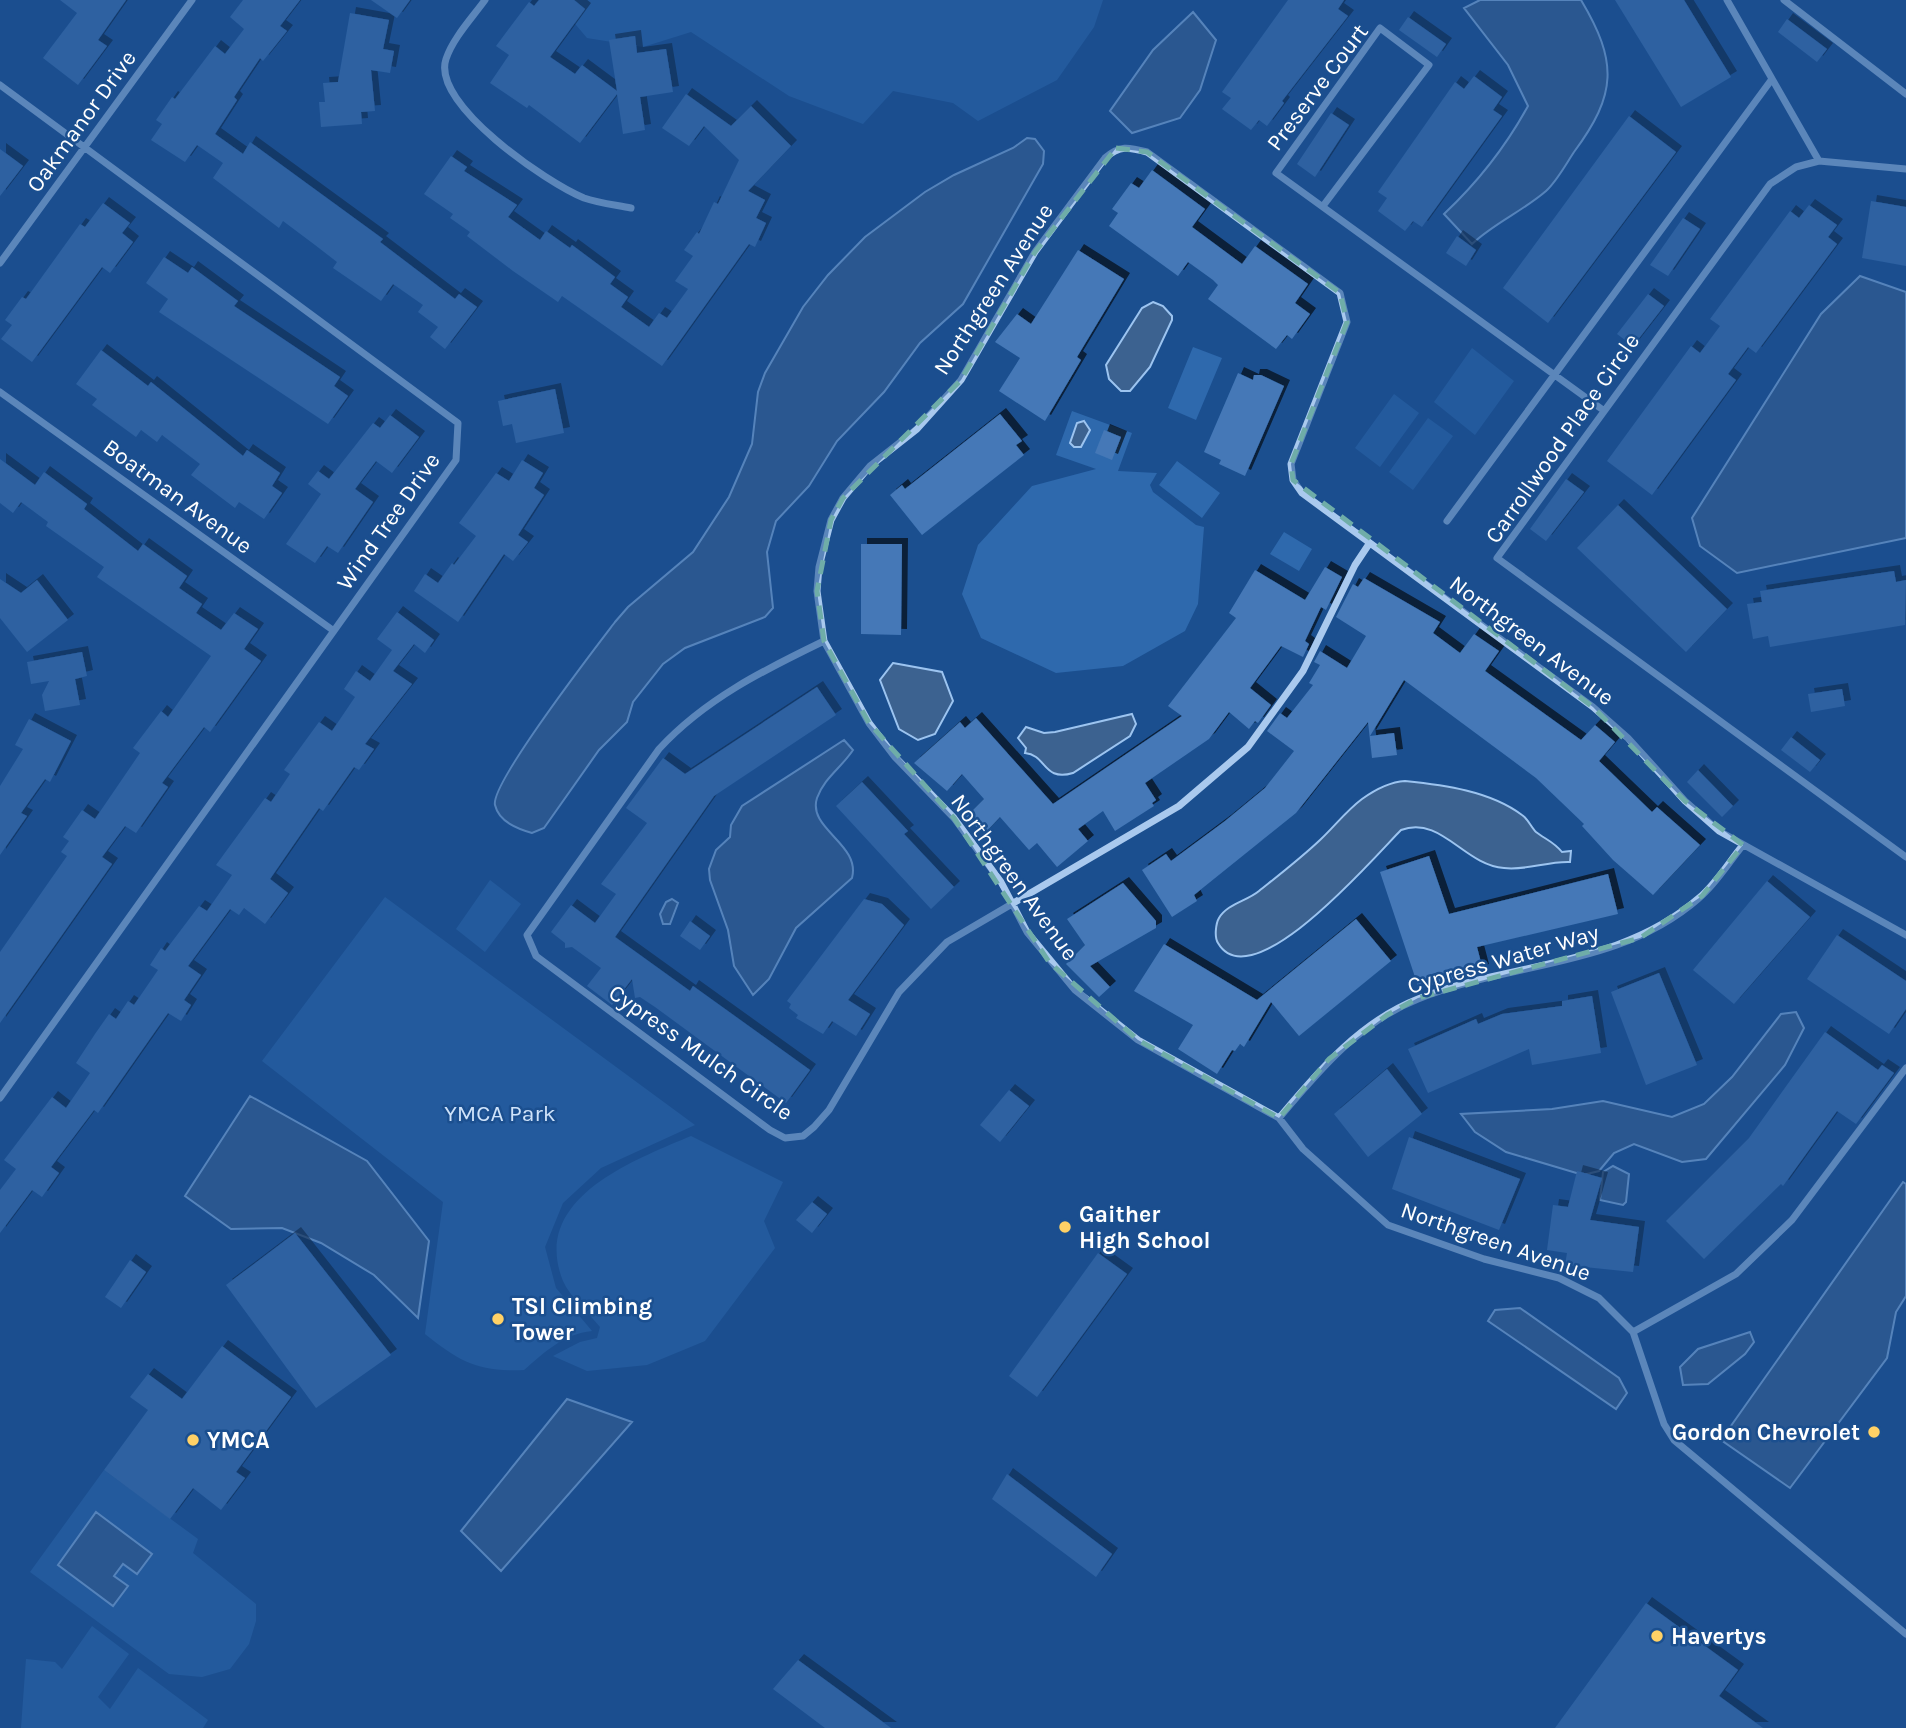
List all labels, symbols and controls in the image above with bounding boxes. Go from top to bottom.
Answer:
street label: Preserve Court [1261,18,1374,156]
street label: Oakmanor Drive [21,45,142,197]
street label: Northgreen Avenue [928,198,1059,380]
street label: Carrollwood Place Circle [1480,328,1645,548]
street label: Boatman Avenue [98,433,257,559]
street label: Wind Tree Drive [331,447,446,595]
street label: Northgreen Avenue [1444,570,1619,711]
street label: Northgreen Avenue [945,789,1084,966]
street label: Cypress Water Way [1404,919,1602,1000]
street label: Cypress Mulch Circle [603,979,798,1126]
park label: YMCA Park [444,1100,556,1127]
street label: Northgreen Avenue [1397,1196,1594,1287]
place label: Gaither High School [1079,1201,1211,1254]
marker: Gaither High School [1057,1219,1073,1235]
place label: TSI Climbing Tower [512,1293,652,1346]
marker: TSI Climbing Tower [490,1311,506,1327]
place label: Gordon Chevrolet [1672,1419,1860,1446]
marker: Gordon Chevrolet [1866,1424,1882,1440]
place label: YMCA [207,1427,270,1454]
marker: YMCA [185,1432,201,1448]
place label: Havertys [1671,1623,1767,1650]
marker: Havertys [1649,1628,1665,1644]

